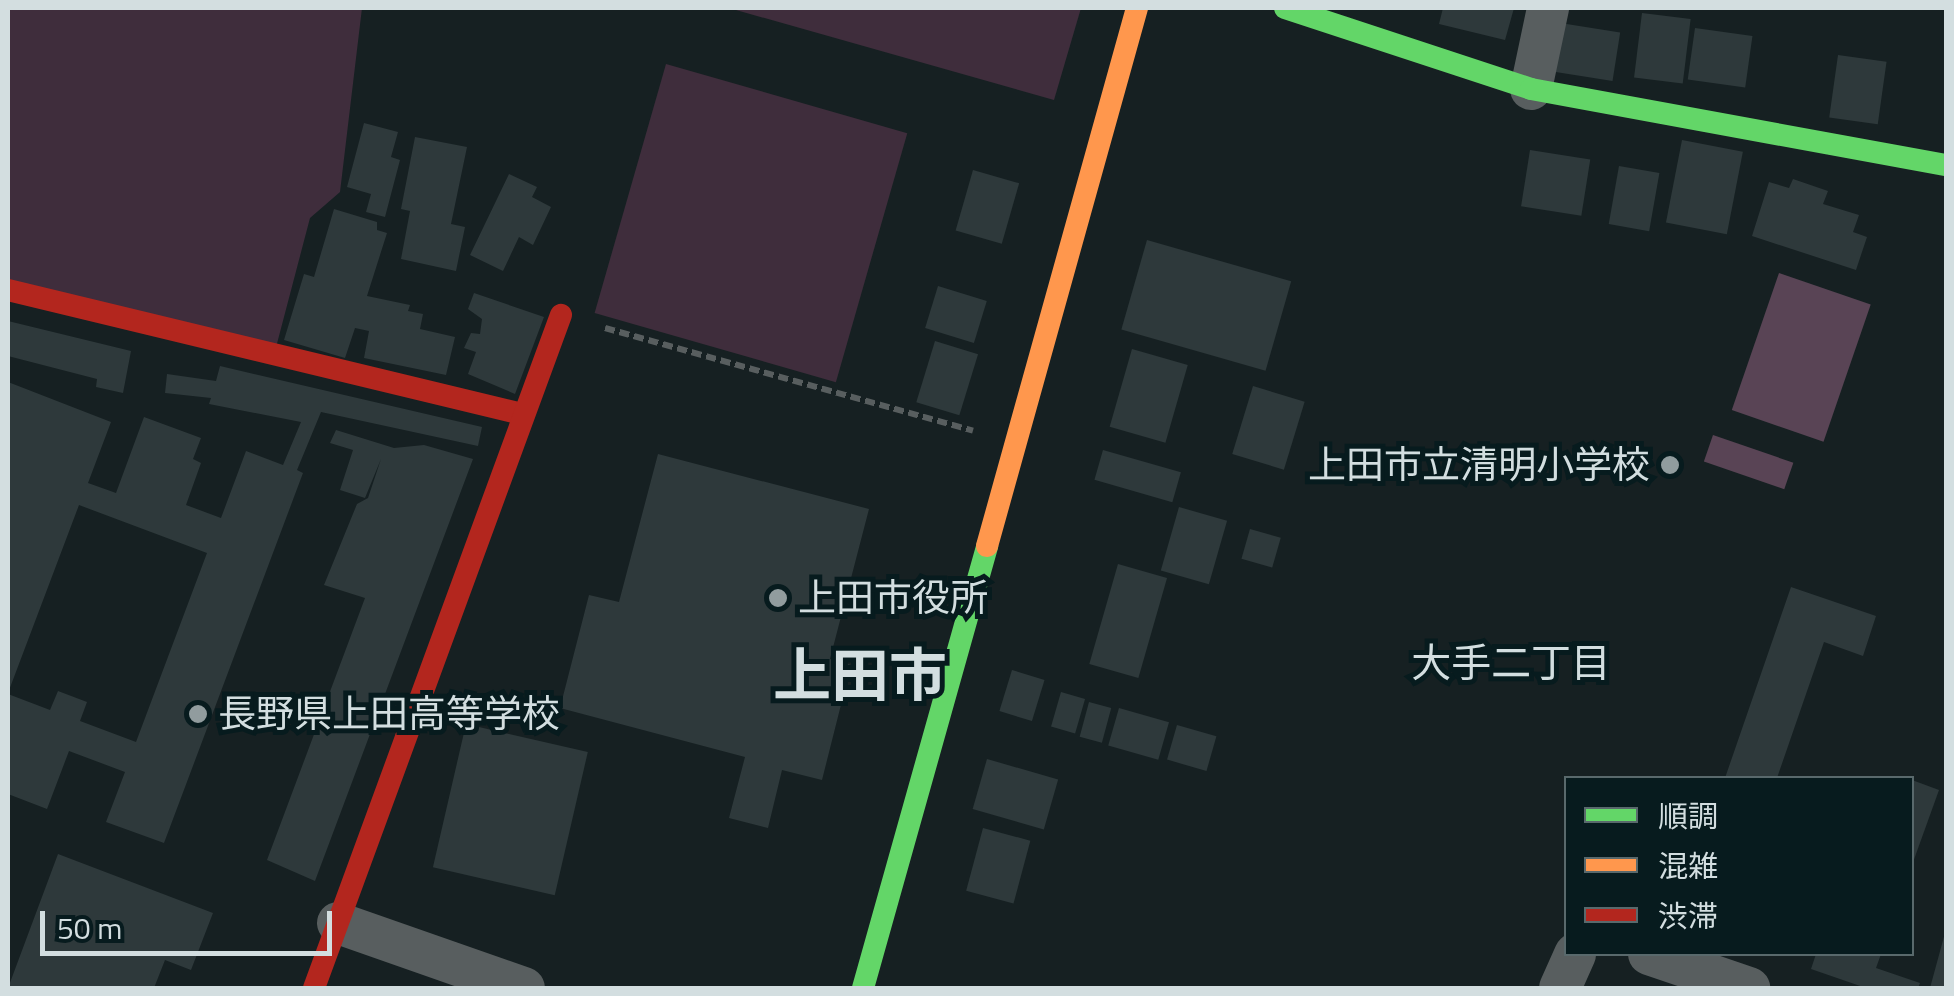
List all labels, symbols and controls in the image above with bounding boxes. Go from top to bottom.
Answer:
place label: 上田市立清明小学校 [1308,442,1650,488]
marker: 上田市立清明小学校 [1659,454,1681,476]
place label: 上田市役所 [798,575,988,621]
marker: 上田市役所 [767,587,789,609]
district label: 大手二丁目 [1411,639,1611,687]
district label: 上田市 [773,640,947,710]
place label: 長野県上田高等学校 [218,691,560,737]
marker: 長野県上田高等学校 [187,703,209,725]
legend [1564,776,1914,956]
text: 順調 [1658,793,1718,839]
text: 混雑 [1658,843,1718,889]
scale bar [45,891,338,953]
text: 渋滞 [1658,893,1718,939]
text: 50 m [57,905,122,951]

